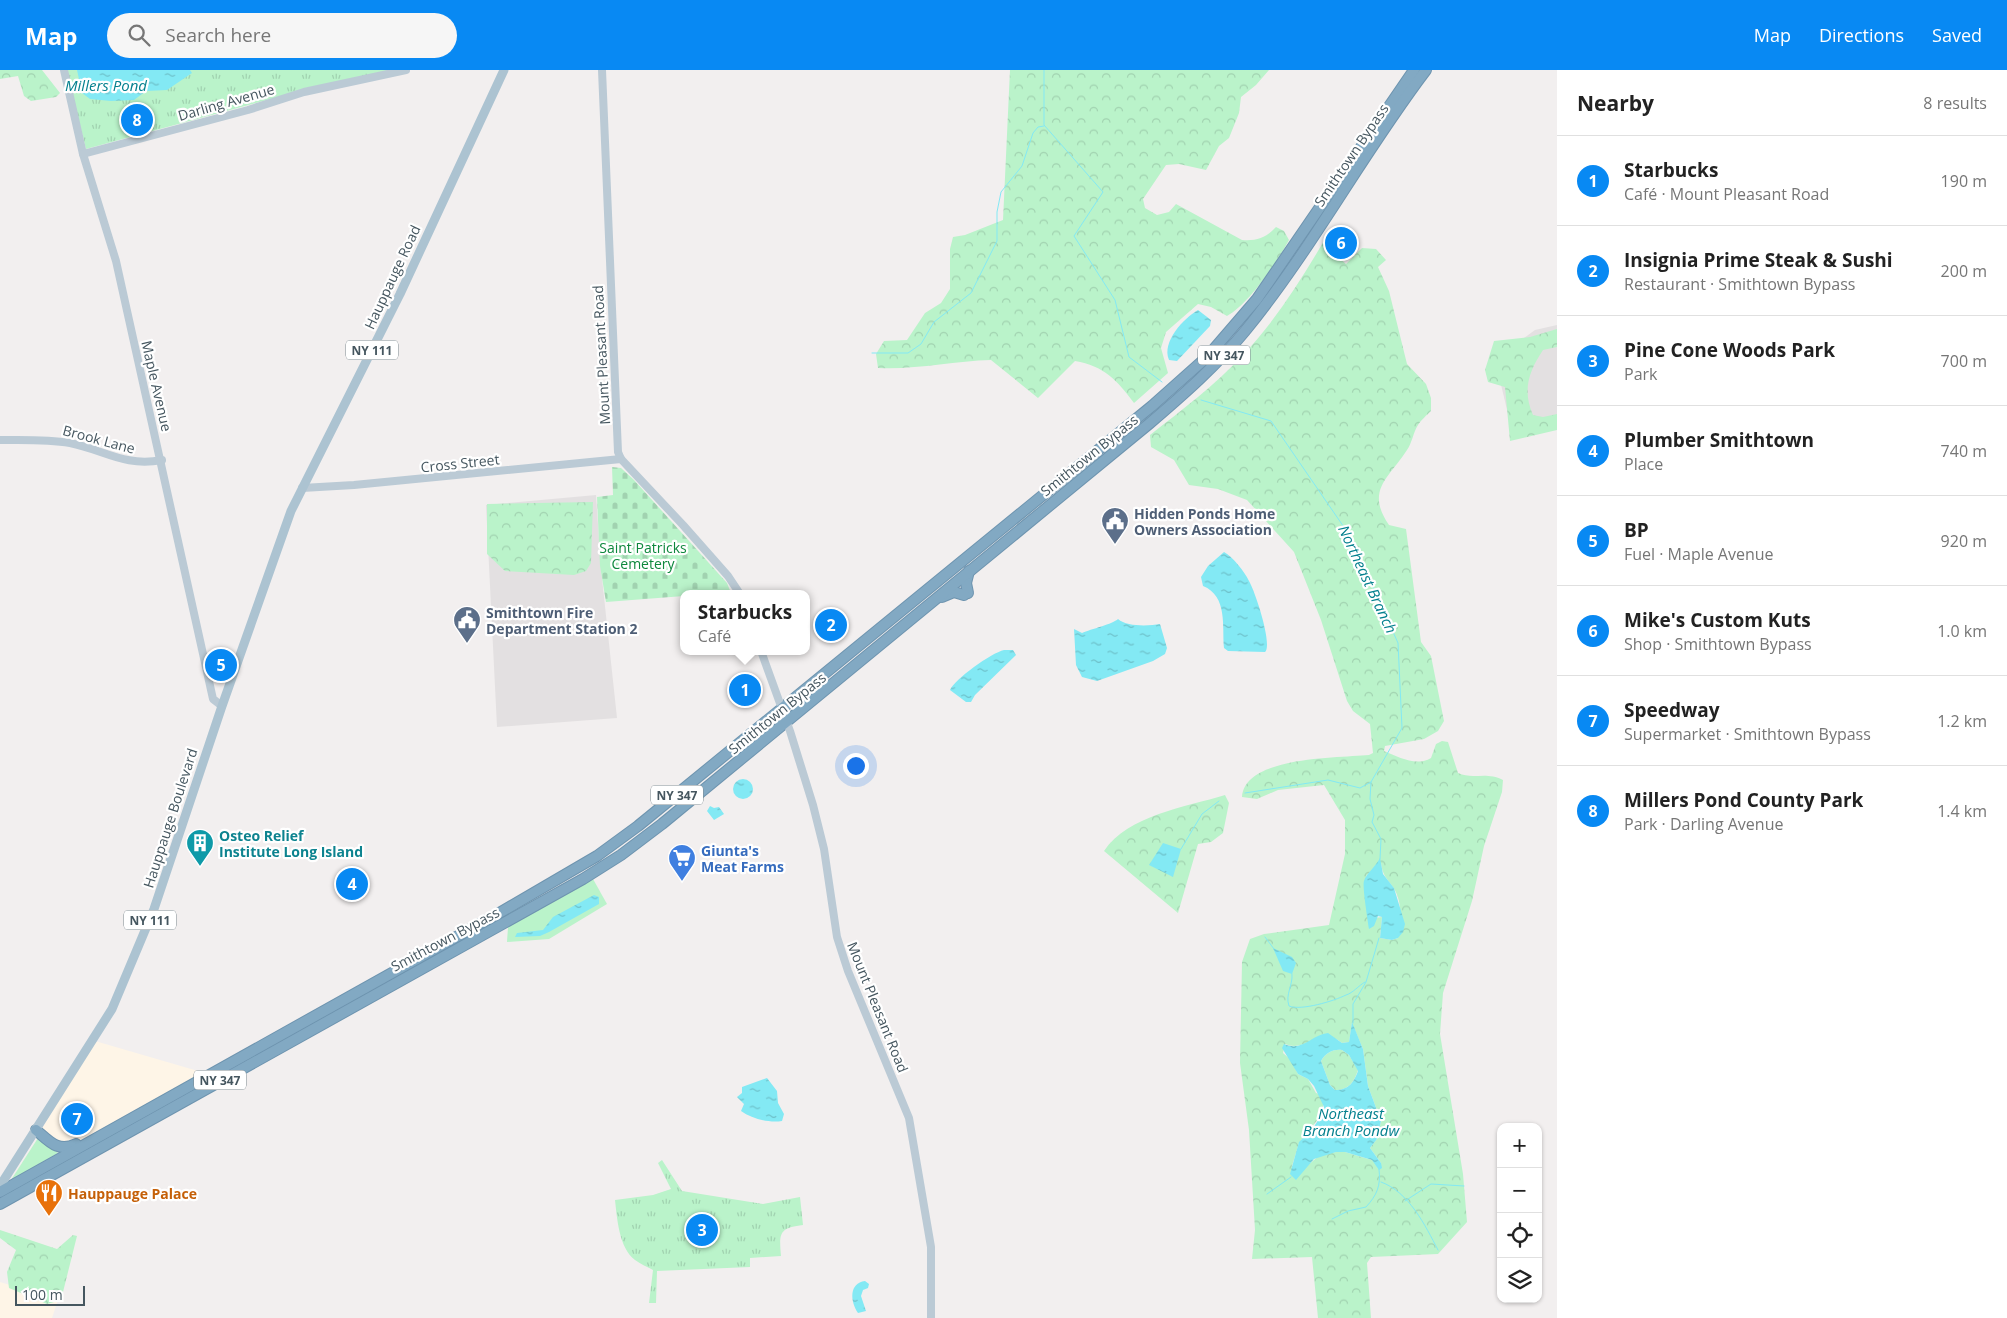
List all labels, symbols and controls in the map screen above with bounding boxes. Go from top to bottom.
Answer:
search box [107,13,457,58]
text: Map [25,19,77,52]
icon: search [125,21,153,49]
text: Search here [165,22,271,48]
text: Map [1754,23,1791,47]
text: Directions [1819,23,1904,47]
text: Saved [1932,23,1982,47]
water label: Millers Pond [65,75,147,95]
street label: Darling Avenue [176,79,276,125]
text: Nearby [1577,89,1654,117]
text: 8 results [1923,92,1987,114]
street label: Smithtown Bypass [1310,100,1393,210]
pin: 8 [121,101,153,139]
text: Starbucks [1624,157,1718,183]
text: 1 [1588,170,1598,192]
text: 190 m [1941,170,1987,192]
text: Café · Mount Pleasant Road [1624,183,1829,205]
street label: Hauppauge Road [360,222,424,332]
pin: 6 [1325,224,1357,262]
text: Insignia Prime Steak & Sushi [1624,247,1893,273]
text: 2 [1588,260,1598,282]
text: 200 m [1941,260,1987,282]
text: Restaurant · Smithtown Bypass [1624,273,1855,295]
street label: Mount Pleasant Road [588,285,614,425]
text: Pine Cone Woods Park [1624,337,1835,363]
street label: Maple Avenue [137,339,177,433]
road number: NY 111 [346,340,398,360]
road number: NY 347 [1198,346,1250,364]
text: 3 [1588,350,1598,372]
text: 700 m [1941,350,1987,372]
text: Park [1624,363,1657,385]
street label: Smithtown Bypass [1036,410,1142,500]
street label: Brook Lane [61,420,137,458]
text: Plumber Smithtown [1624,427,1814,453]
text: 4 [1588,440,1598,462]
text: 740 m [1941,440,1987,462]
street label: Cross Street [420,449,500,477]
text: Place [1624,453,1663,475]
place label: Hidden Ponds Home Owners Association [1134,504,1275,539]
public building icon: Hidden Ponds Home Owners Association [1100,506,1130,545]
text: BP [1624,517,1649,543]
water label: Northeast Branch [1334,522,1402,636]
text: 5 [1588,530,1598,552]
text: 920 m [1941,530,1987,552]
park label: Saint Patricks Cemetery [599,538,687,573]
text: Fuel · Maple Avenue [1624,543,1774,565]
popup [680,590,810,655]
text: Starbucks [698,599,792,625]
place label: Smithtown Fire Department Station 2 [486,603,637,638]
public building icon: Smithtown Fire Department Station 2 [452,605,482,644]
pin: 2 [815,606,847,644]
text: Mike's Custom Kuts [1624,607,1811,633]
text: 6 [1588,620,1598,642]
text: 1.0 km [1937,620,1987,642]
text: Café [698,625,731,647]
text: Shop · Smithtown Bypass [1624,633,1812,655]
pin: 5 [205,646,237,684]
street label: Smithtown Bypass [724,668,830,758]
pin: 1 [729,671,761,709]
text: Speedway [1624,697,1720,723]
text: 7 [1588,710,1598,732]
text: 1.2 km [1937,710,1987,732]
text: Supermarket · Smithtown Bypass [1624,723,1871,745]
street label: Hauppauge Boulevard [138,746,202,890]
your location [843,753,869,779]
road number: NY 347 [651,786,703,804]
text: Millers Pond County Park [1624,787,1863,813]
text: 8 [1588,800,1598,822]
text: 1.4 km [1937,800,1987,822]
text: Park · Darling Avenue [1624,813,1783,835]
place label: Osteo Relief Institute Long Island [219,826,363,861]
building icon: Osteo Relief Institute Long Island [185,828,215,867]
place label: Giunta's Meat Farms [701,841,784,876]
supermarket icon: Giunta's Meat Farms [667,843,697,882]
pin: 4 [336,865,368,903]
street label: Smithtown Bypass [388,902,503,976]
road number: NY 111 [124,910,176,930]
street label: Mount Pleasant Road [843,939,913,1075]
road number: NY 347 [194,1070,246,1090]
pin: 7 [61,1100,93,1138]
water label: Northeast Branch Pondw [1303,1103,1400,1140]
map controls [1497,1123,1542,1303]
button: + [1497,1123,1542,1168]
button: − [1497,1168,1542,1213]
restaurant icon: Hauppauge Palace [34,1178,64,1217]
place label: Hauppauge Palace [68,1184,197,1203]
pin: 3 [686,1211,718,1249]
button: locate [1497,1213,1542,1258]
button: layers [1497,1258,1542,1303]
scale bar [15,1283,85,1306]
text: 100 m [22,1285,63,1304]

